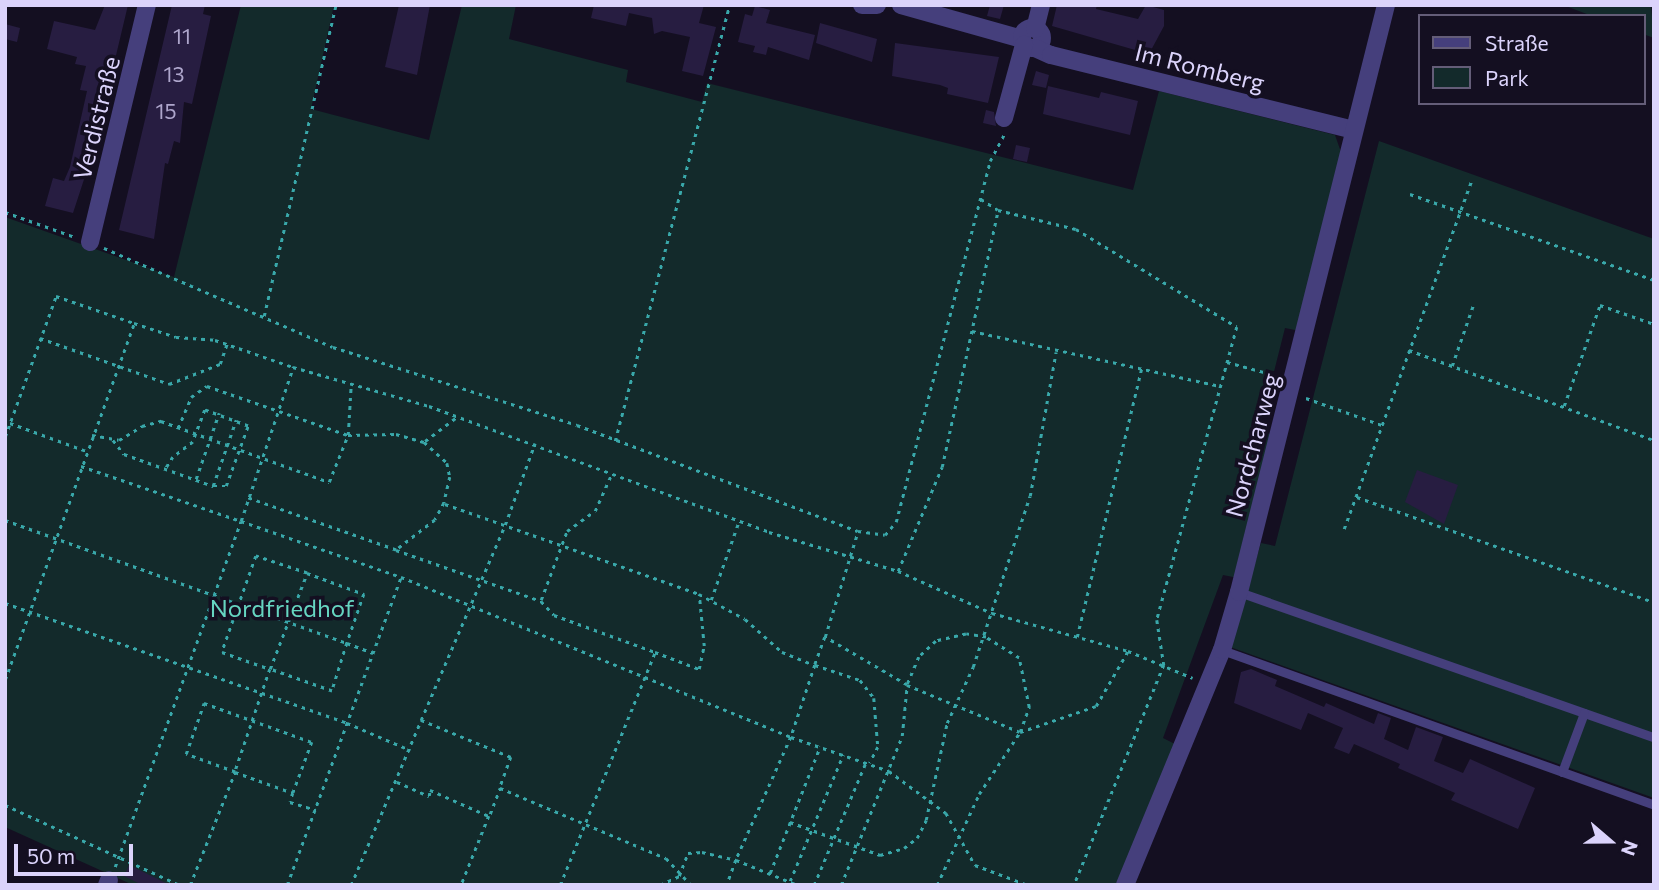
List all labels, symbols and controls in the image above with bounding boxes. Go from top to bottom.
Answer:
legend [1418,14,1645,105]
house number: 11 [173,23,191,49]
text: Straße [1485,30,1549,55]
street label: Im Romberg [1132,37,1268,97]
street label: Verdistraße [67,53,125,183]
house number: 13 [164,61,184,87]
text: Park [1485,65,1529,90]
house number: 15 [155,98,177,124]
street label: Nordcharweg [1219,370,1285,520]
park label: Nordfriedhof [210,594,354,622]
north arrow [1575,806,1645,876]
scale bar [18,830,136,874]
text: N [1617,838,1643,859]
text: 50 m [27,843,75,868]

